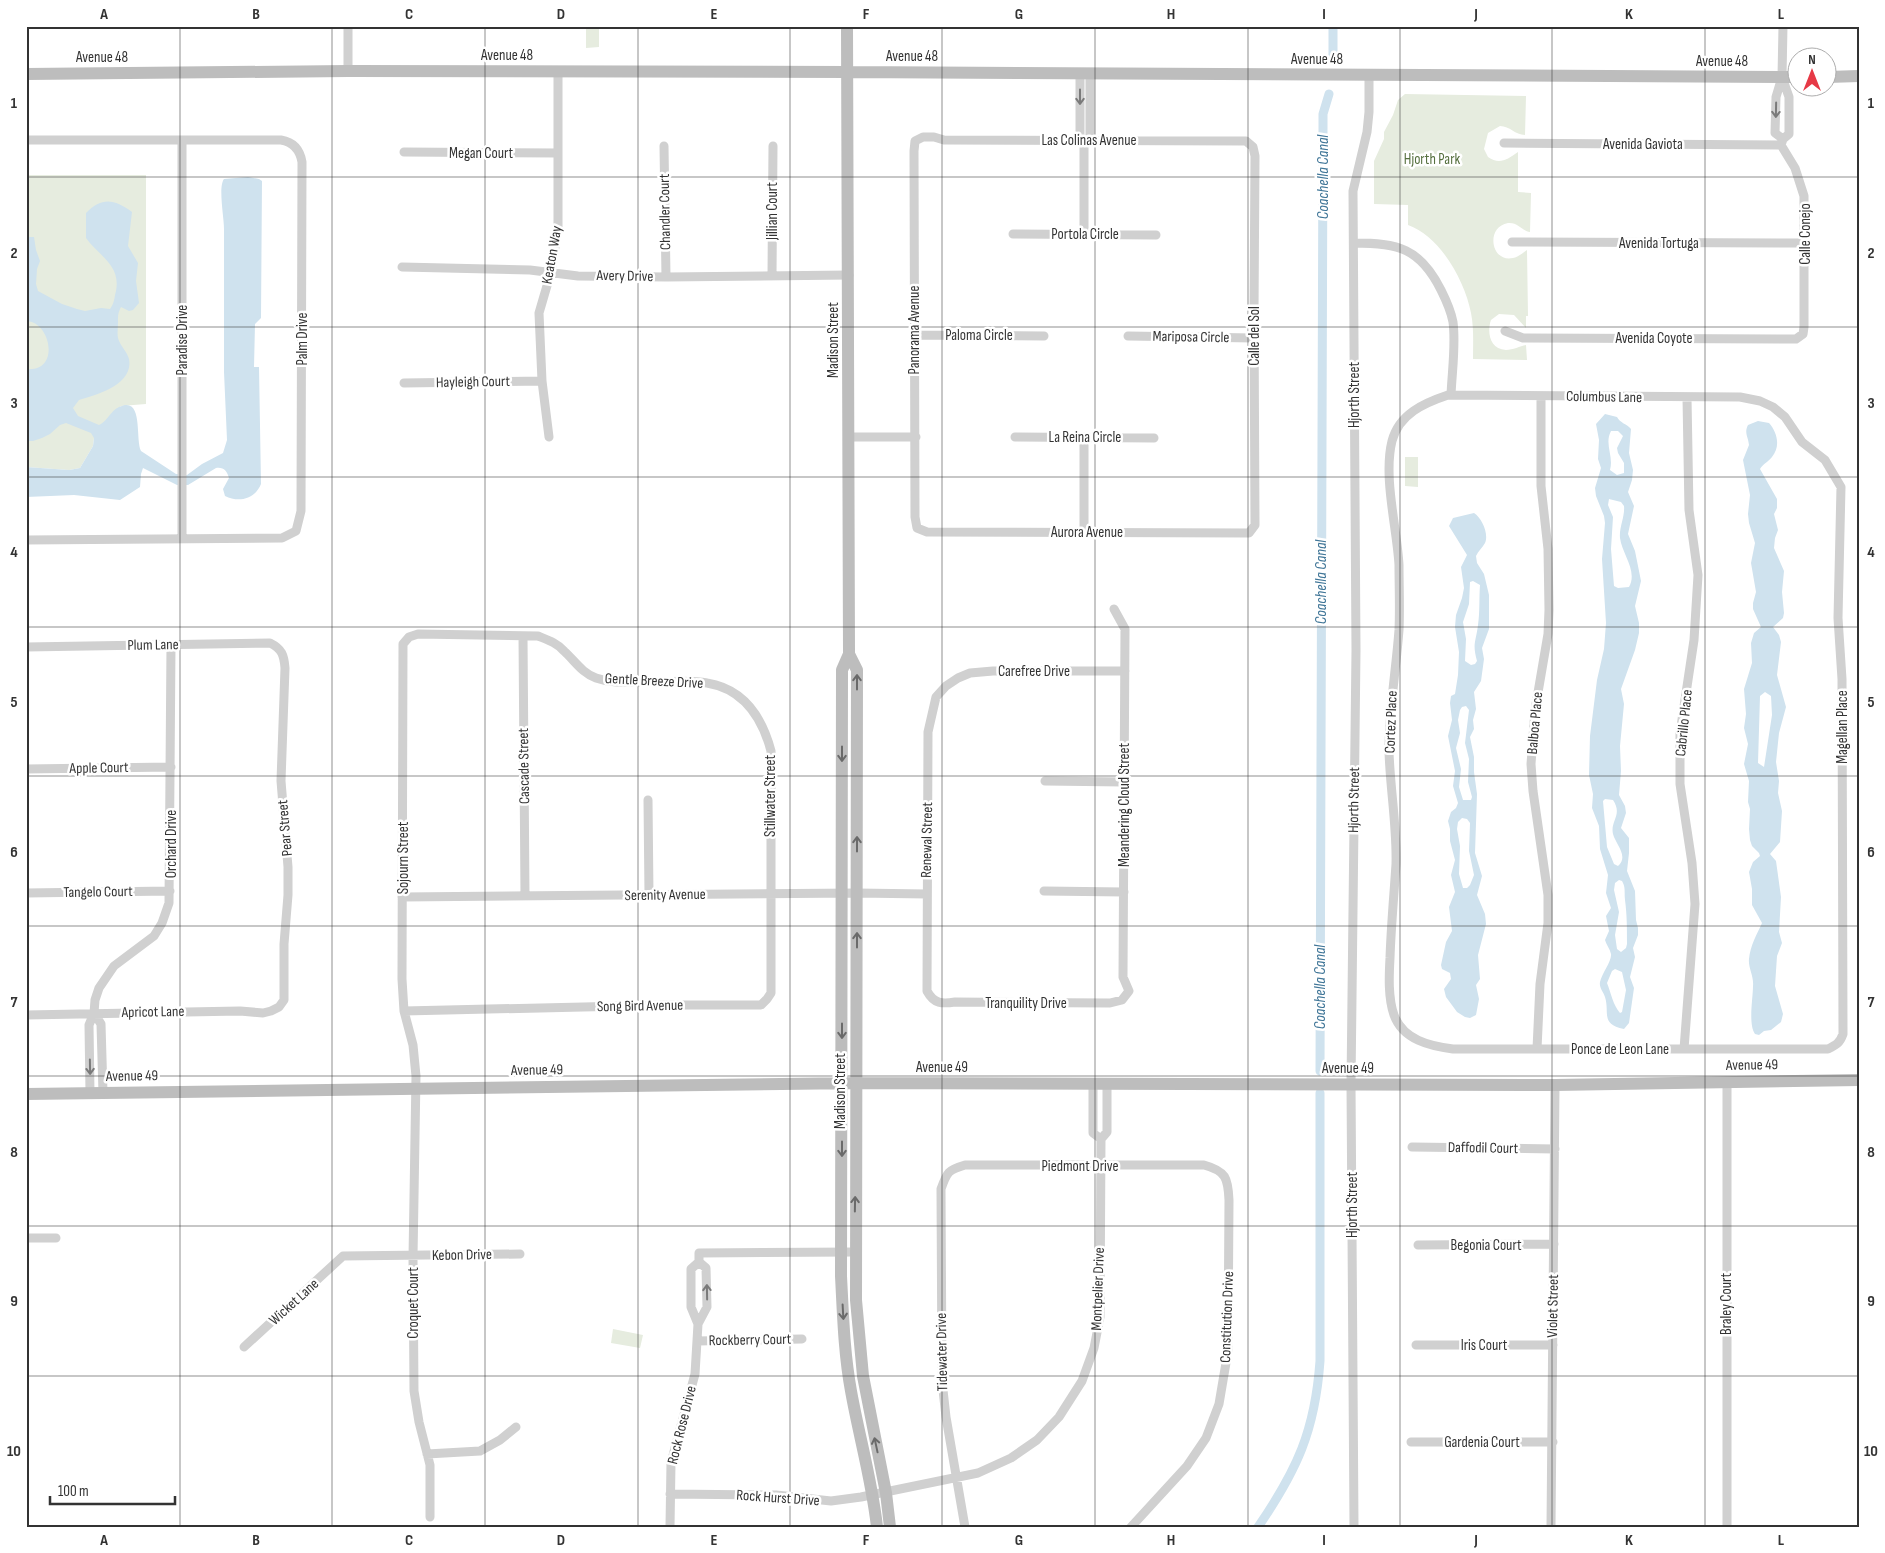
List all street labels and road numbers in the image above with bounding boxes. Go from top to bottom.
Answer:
street label: Avenue 48 [480,46,533,65]
street label: Avenue 48 [885,47,938,66]
street label: Avenue 48 [75,48,128,67]
street label: Avenue 48 [1290,50,1343,69]
street label: Avenue 48 [1695,52,1748,71]
street label: Las Colinas Avenue [1042,131,1137,150]
street label: Avenida Gaviota [1602,135,1683,154]
street label: Megan Court [449,144,513,163]
street label: Chandler Court [655,173,675,250]
street label: Jillian Court [763,182,782,241]
street label: Calle Conejo [1796,203,1815,265]
street label: Keaton Way [538,224,566,286]
street label: Portola Circle [1051,225,1119,244]
street label: Avenida Tortuga [1618,234,1699,253]
street label: Avery Drive [595,266,654,286]
street label: Panorama Avenue [905,286,924,374]
street label: Madison Street [824,302,843,378]
street label: Paradise Drive [173,305,192,375]
street label: Calle del Sol [1245,306,1264,366]
street label: Palm Drive [293,313,312,365]
street label: Paloma Circle [945,326,1013,345]
street label: Mariposa Circle [1153,327,1229,347]
street label: Avenida Coyote [1614,329,1693,348]
street label: Hjorth Street [1345,362,1364,428]
street label: Hayleigh Court [436,372,511,392]
street label: Columbus Lane [1566,387,1642,407]
street label: La Reina Circle [1049,428,1121,447]
street label: Aurora Avenue [1050,523,1123,542]
street label: Plum Lane [127,635,179,655]
street label: Carefree Drive [998,662,1070,681]
street label: Gentle Breeze Drive [604,669,704,693]
street label: Cabrillo Place [1671,689,1697,757]
street label: Cortez Place [1380,690,1402,754]
street label: Magellan Place [1833,690,1852,764]
street label: Balboa Place [1523,691,1547,755]
street label: Cascade Street [514,727,534,804]
street label: Meandering Cloud Street [1115,742,1134,867]
street label: Stillwater Street [761,754,780,837]
street label: Apple Court [68,758,129,778]
street label: Hjorth Street [1344,766,1364,833]
street label: Pear Street [273,799,297,857]
street label: Renewal Street [917,801,937,878]
street label: Orchard Drive [162,810,181,878]
street label: Sojourn Street [394,821,413,894]
street label: Tangelo Court [63,882,133,902]
street label: Serenity Avenue [624,885,706,905]
street label: Tranquility Drive [985,994,1067,1013]
street label: Song Bird Avenue [597,996,683,1016]
street label: Apricot Lane [120,1002,185,1022]
street label: Ponce de Leon Lane [1571,1040,1669,1059]
street label: Madison Street [831,1053,850,1129]
street label: Avenue 49 [1725,1055,1778,1075]
street label: Avenue 49 [915,1058,968,1077]
street label: Avenue 49 [1321,1059,1374,1078]
street label: Avenue 49 [510,1060,563,1080]
street label: Avenue 49 [105,1066,158,1086]
street label: Daffodil Court [1448,1138,1519,1158]
street label: Piedmont Drive [1042,1157,1118,1176]
street label: Hjorth Street [1343,1172,1362,1238]
street label: Begonia Court [1451,1236,1522,1255]
street label: Kebon Drive [432,1245,492,1265]
street label: Montpelier Drive [1087,1247,1109,1331]
street label: Croquet Court [404,1267,423,1339]
street label: Constitution Drive [1216,1271,1238,1363]
street label: Braley Court [1717,1273,1736,1335]
street label: Violet Street [1543,1274,1563,1338]
street label: Wicket Lane [265,1275,323,1329]
street label: Tidewater Drive [932,1313,952,1391]
street label: Rockberry Court [709,1330,792,1350]
street label: Iris Court [1461,1336,1508,1355]
street label: Rock Rose Drive [663,1384,701,1466]
street label: Gardenia Court [1444,1433,1520,1452]
street label: Rock Hurst Drive [736,1486,820,1510]

